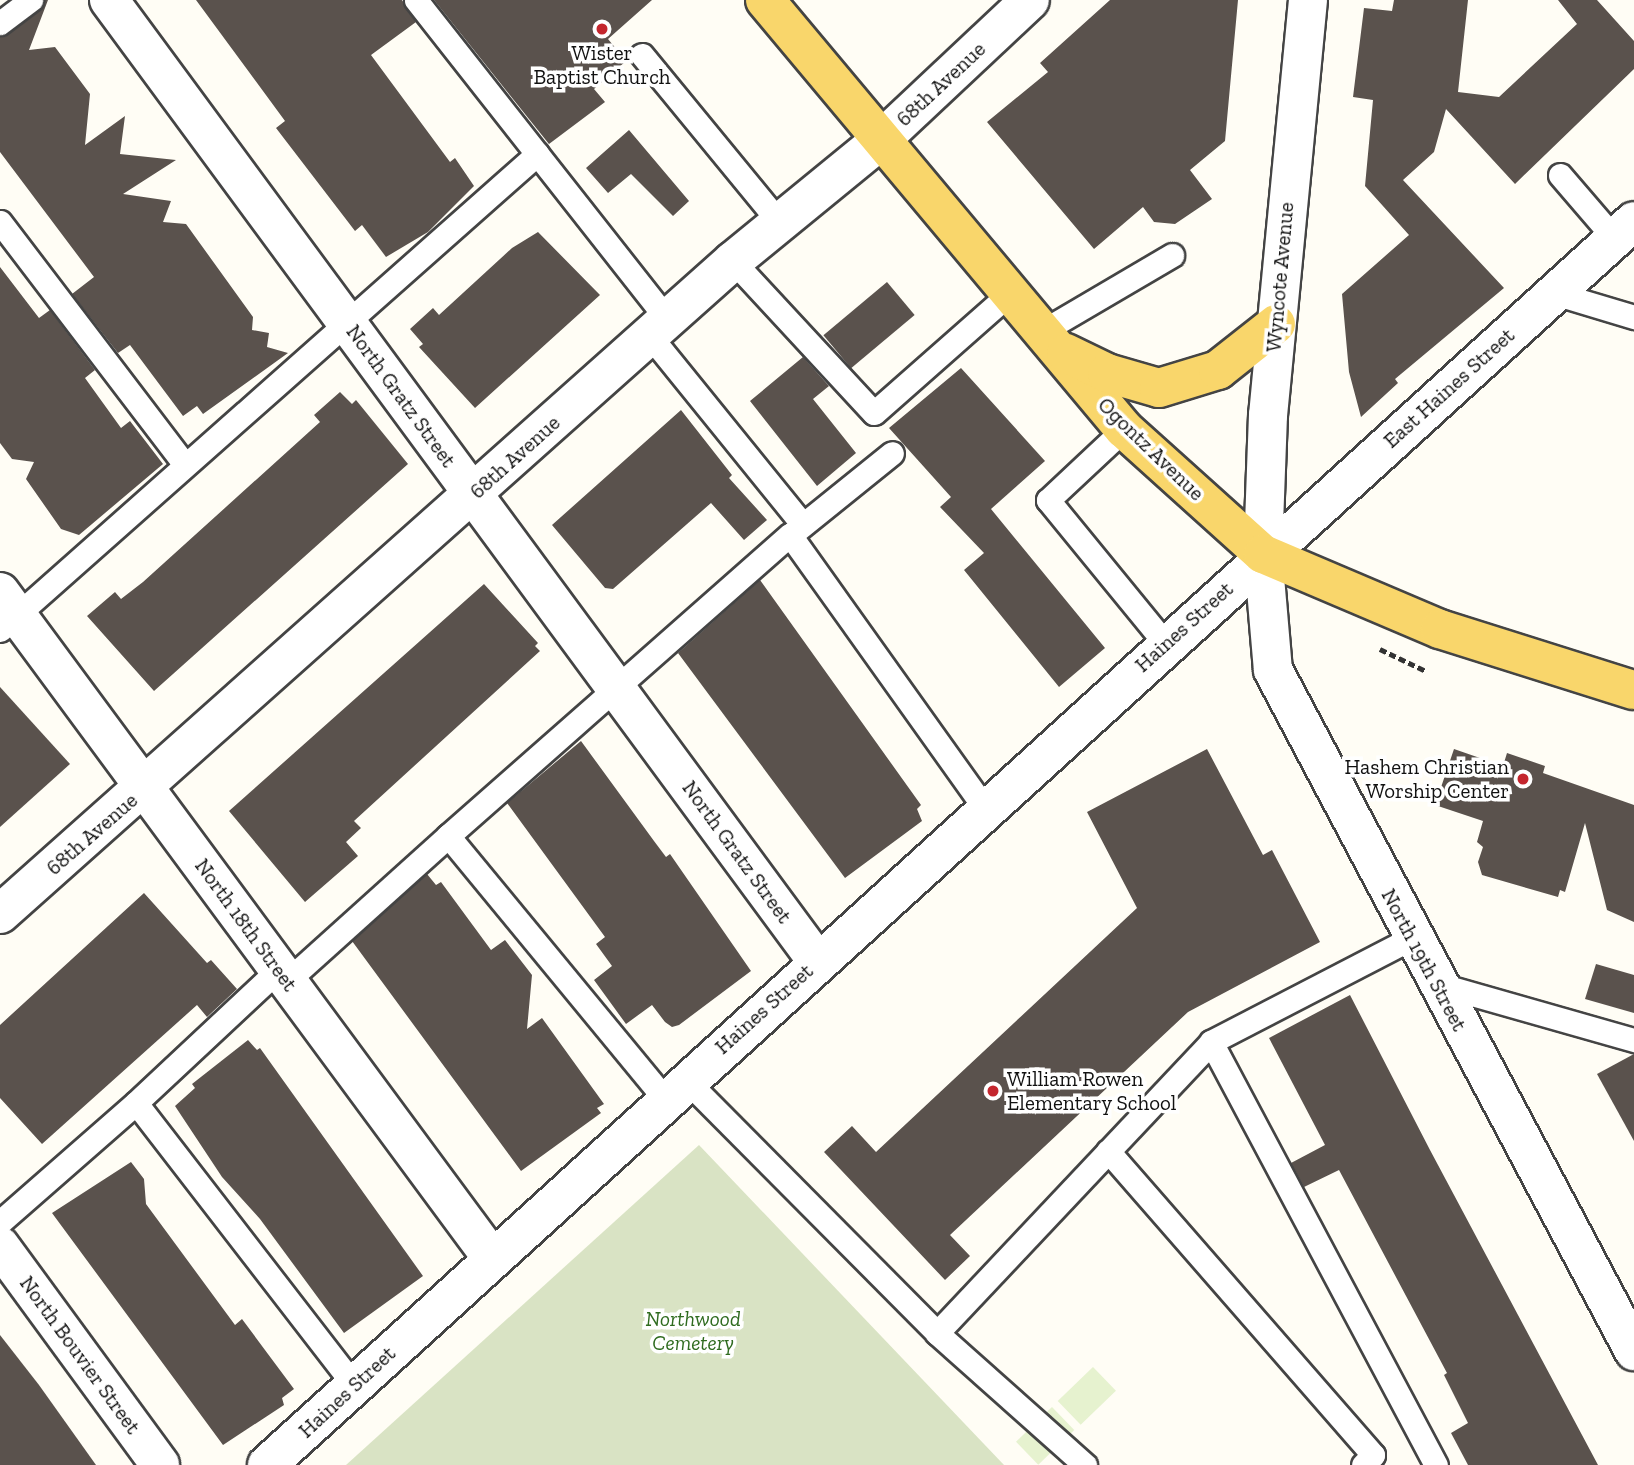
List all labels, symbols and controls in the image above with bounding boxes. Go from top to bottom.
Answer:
marker: Wister Baptist Church [594,21,610,37]
street label: 68th Avenue [891,36,991,132]
place label: Wister Baptist Church [533,40,671,90]
street label: Wyncote Avenue [1261,201,1299,353]
street label: North Gratz Street [341,320,461,472]
street label: East Haines Street [1378,323,1520,453]
street label: Ogontz Avenue [1092,392,1210,506]
street label: 68th Avenue [464,410,566,504]
street label: Haines Street [1130,577,1238,677]
place label: Hashem Christian Worship Center [1344,754,1509,804]
marker: Hashem Christian Worship Center [1515,771,1531,787]
street label: North Gratz Street [677,776,797,928]
street label: 68th Avenue [41,787,143,881]
street label: North 18th Street [189,854,303,996]
street label: North 19th Street [1376,884,1472,1036]
street label: Haines Street [710,959,818,1059]
place label: William Rowen Elementary School [1007,1066,1177,1116]
marker: William Rowen Elementary School [985,1083,1001,1099]
street label: North Bouvier Street [14,1271,146,1439]
park label: Northwood Cemetery [645,1306,741,1356]
street label: Haines Street [293,1341,401,1443]

